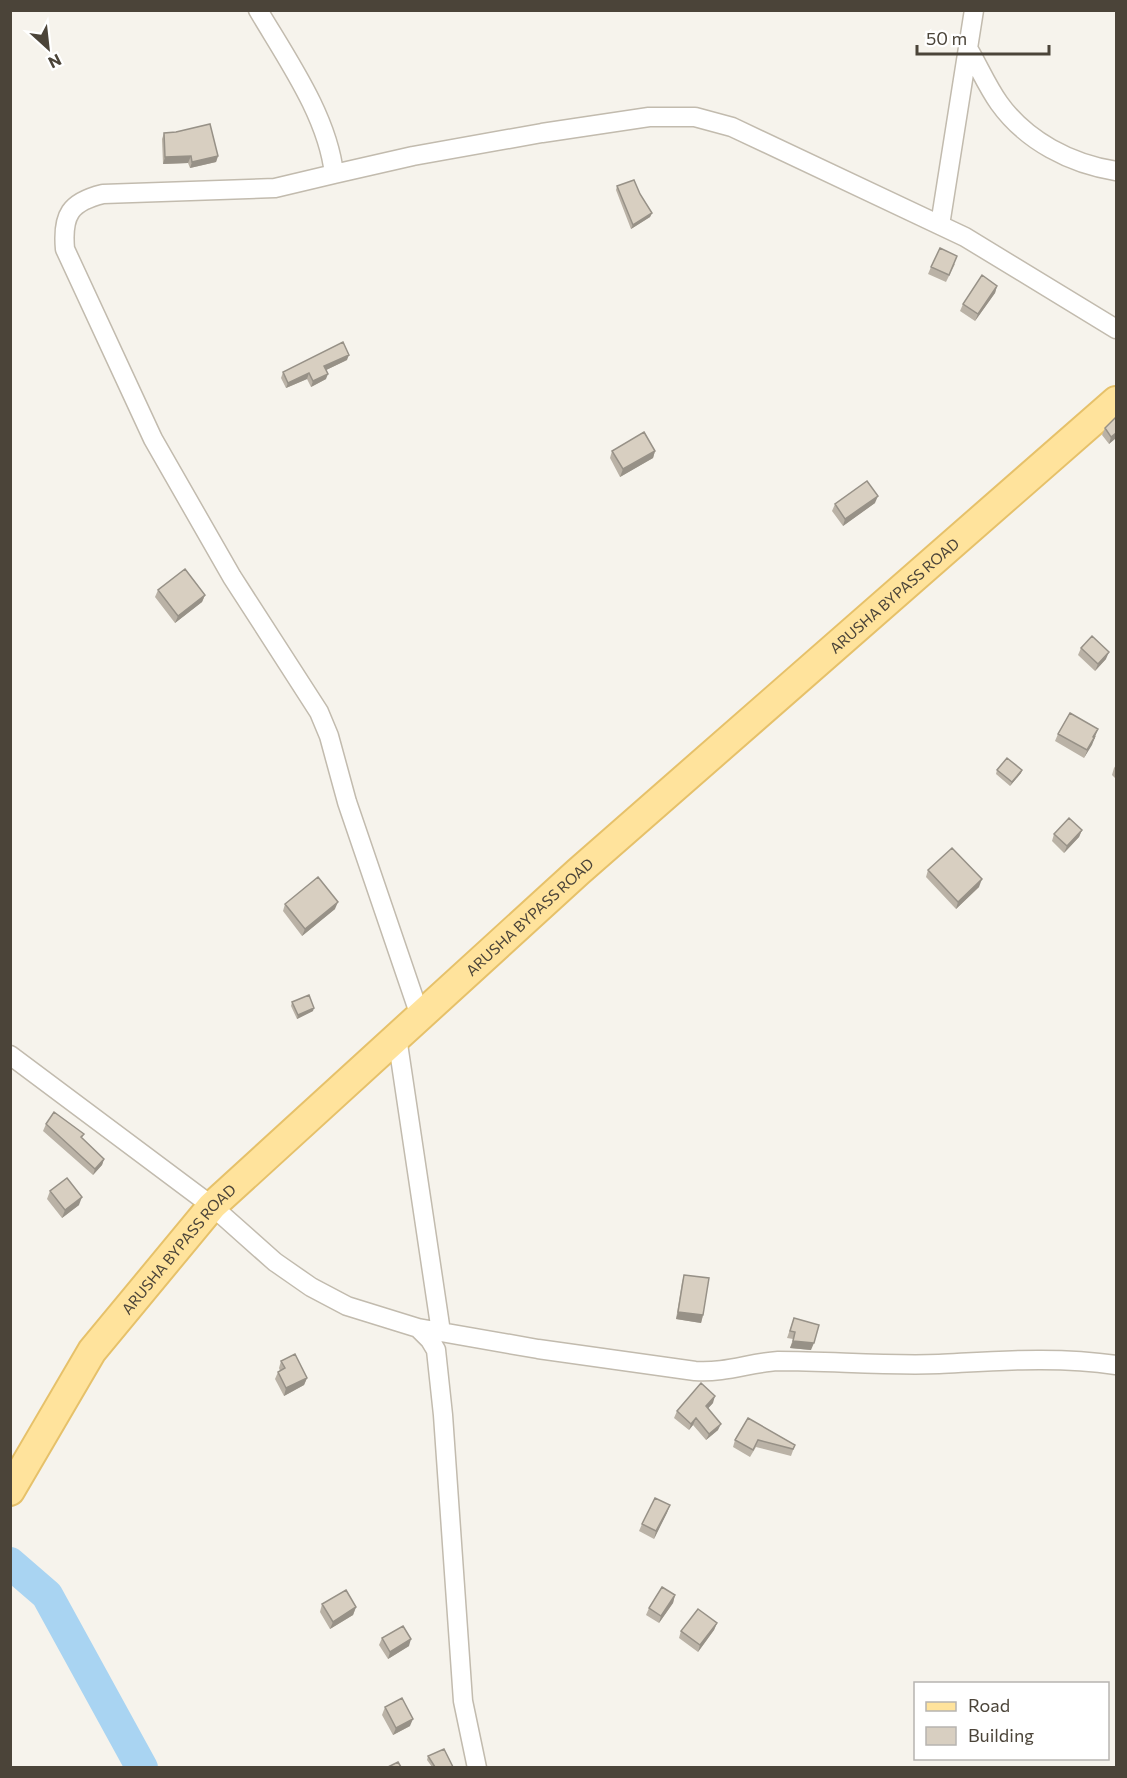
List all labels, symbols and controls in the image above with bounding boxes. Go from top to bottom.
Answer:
north arrow [18,18,78,78]
scale bar [917,18,1049,56]
text: 50 m [926,27,967,49]
text: N [45,51,65,73]
street label: ARUSHA BYPASS ROAD [826,534,962,657]
street label: ARUSHA BYPASS ROAD [462,854,597,979]
street label: ARUSHA BYPASS ROAD [117,1180,239,1318]
legend [914,1682,1109,1760]
text: Road [968,1694,1010,1716]
text: Building [968,1724,1034,1746]

